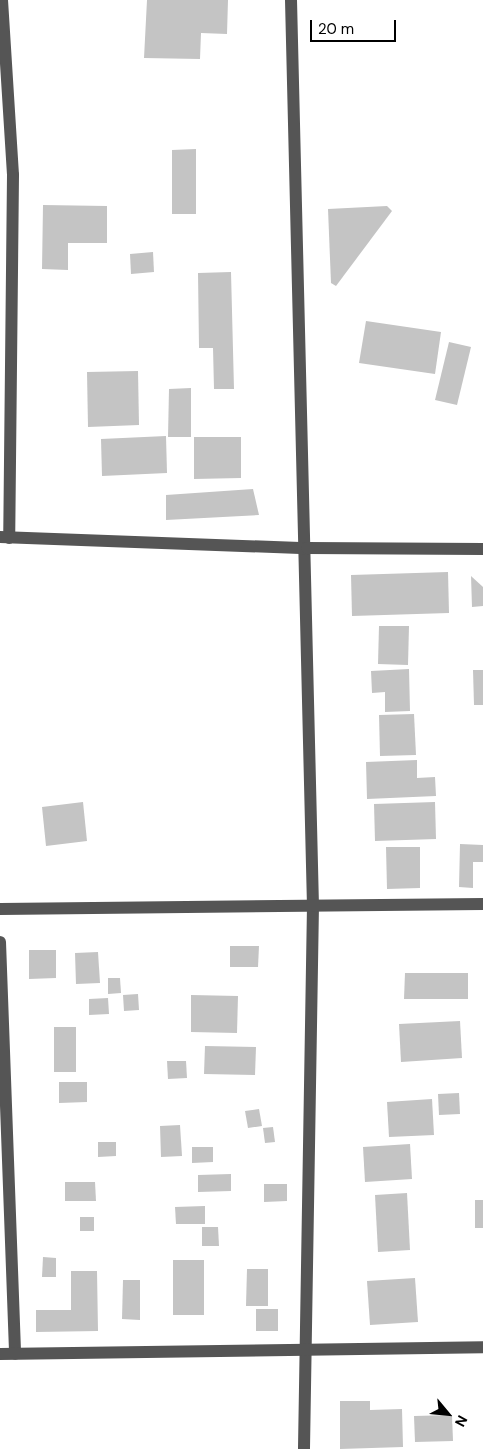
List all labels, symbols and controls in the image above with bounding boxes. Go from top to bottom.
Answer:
scale bar [313,10,399,42]
text: 20 m [318,19,354,39]
north arrow [423,1389,473,1439]
text: N [451,1412,472,1430]

